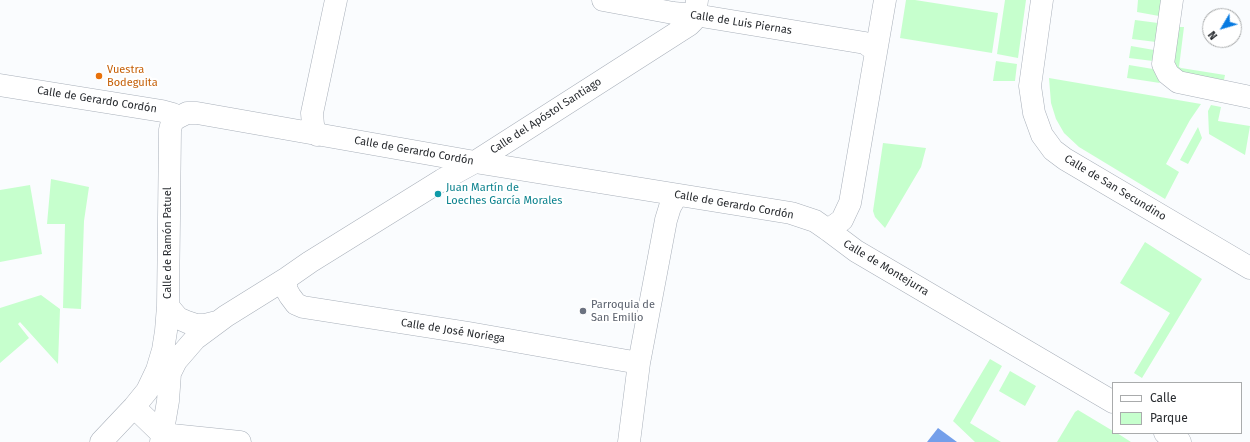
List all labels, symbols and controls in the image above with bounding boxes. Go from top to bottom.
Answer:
street label: Calle de Luis Piernas [689,8,793,38]
north arrow [1202,8,1242,48]
text: N [1206,28,1220,42]
place label: Vuestra Bodeguita [107,63,158,89]
marker: Vuestra Bodeguita [94,71,104,81]
street label: Calle del Apóstol Santiago [488,75,604,157]
street label: Calle de Gerardo Cordón [36,84,158,116]
street label: Calle de Gerardo Cordón [353,134,475,168]
street label: Calle de San Secundino [1062,152,1168,224]
place label: Juan Martín de Loeches García Morales [446,181,562,207]
street label: Calle de Ramón Patuel [161,187,175,299]
street label: Calle de Gerardo Cordón [673,188,795,222]
marker: Juan Martín de Loeches García Morales [433,189,443,199]
street label: Calle de Montejurra [841,237,931,299]
place label: Parroquia de San Emilio [591,298,655,324]
marker: Parroquia de San Emilio [578,306,588,316]
street label: Calle de José Noriega [400,316,506,346]
legend [1112,382,1242,434]
text: Calle [1150,391,1177,405]
text: Parque [1150,411,1188,425]

